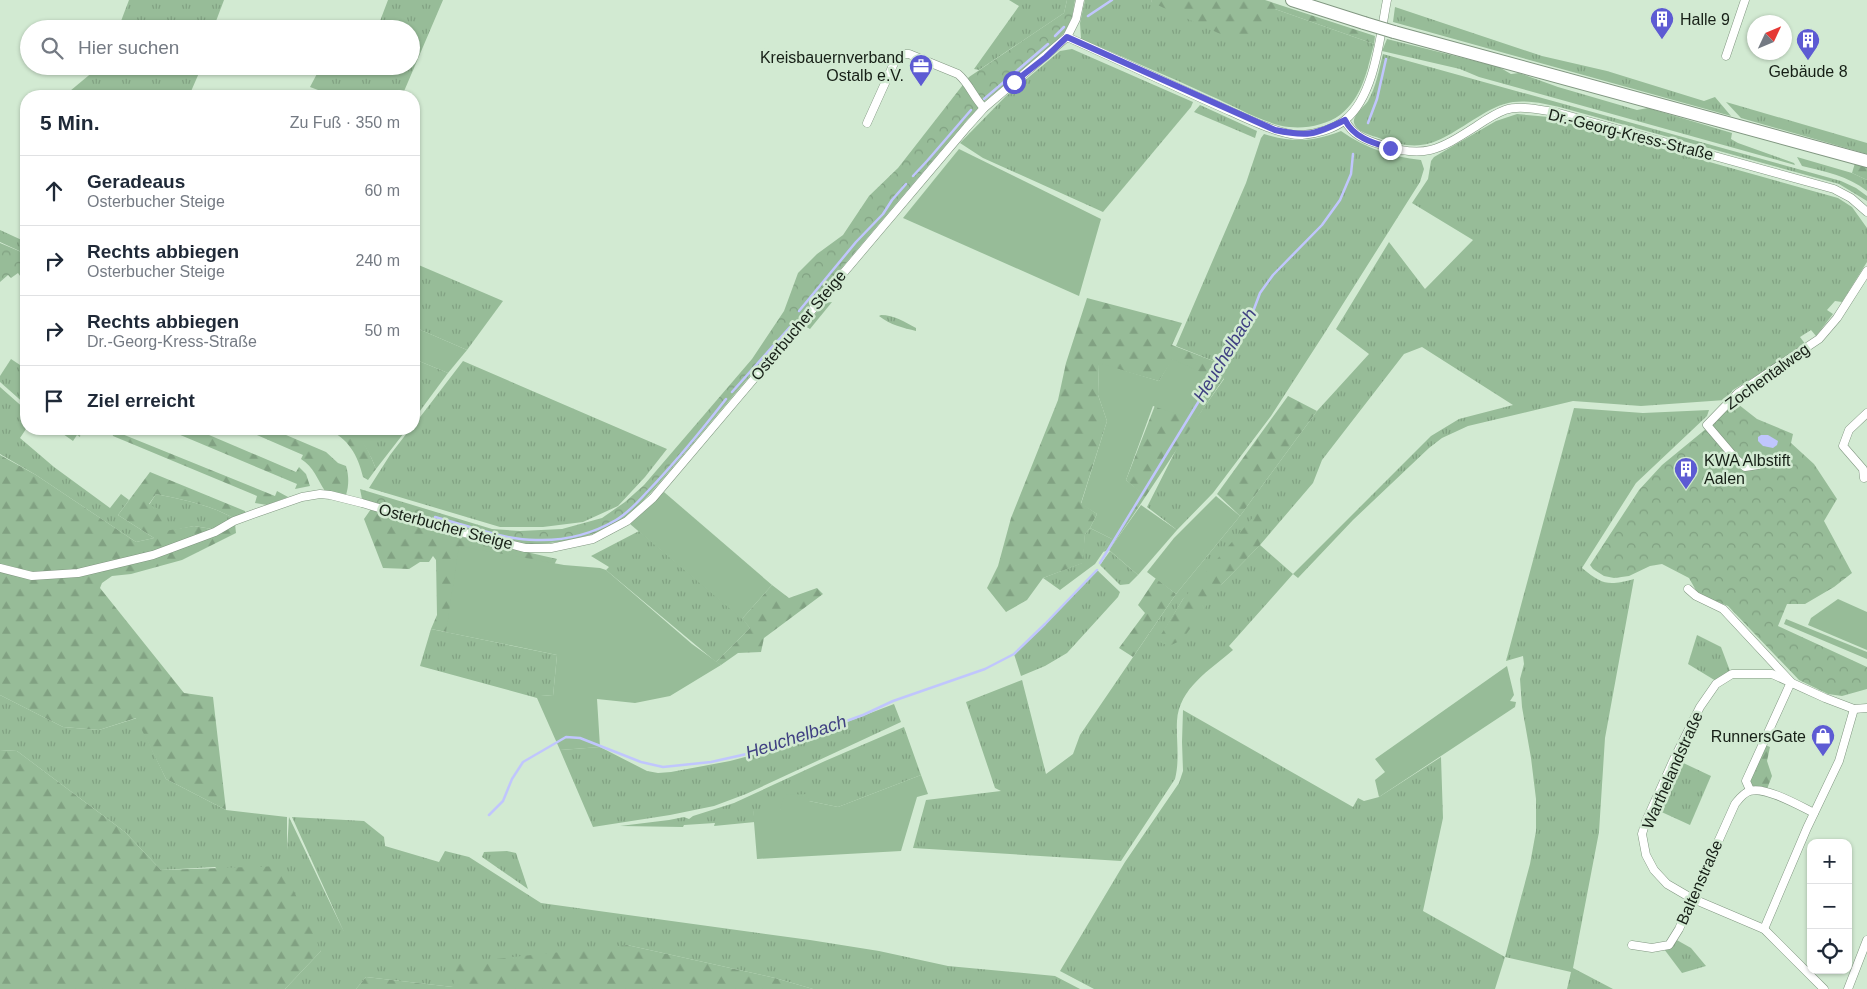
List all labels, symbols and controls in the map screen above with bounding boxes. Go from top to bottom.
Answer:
building icon: Halle 9 [1649,6,1675,40]
place label: Halle 9 [1680,11,1730,28]
north arrow [1747,15,1792,60]
search box [20,20,420,75]
building icon: Gebäude 8 [1795,27,1821,61]
icon: search [38,34,66,62]
text: Hier suchen [78,37,179,58]
place label: Kreisbauernverband Ostalb e.V. [760,49,904,84]
office icon: Kreisbauernverband Ostalb e.V. [908,53,934,87]
place label: Gebäude 8 [1768,63,1848,80]
route start [1003,71,1026,94]
street label: Dr.-Georg-Kress-Straße [1546,106,1715,163]
text: 5 Min. [40,111,100,134]
text: Zu Fuß · 350 m [290,114,400,131]
route end [1379,137,1402,160]
text: Geradeaus [87,171,185,192]
icon: ahead [40,177,68,205]
text: 60 m [364,182,400,199]
text: Osterbucher Steige [87,193,225,210]
text: Rechts abbiegen [87,241,239,262]
icon: right [40,247,68,275]
text: 240 m [356,252,400,269]
text: Osterbucher Steige [87,263,225,280]
street label: Osterbucher Steige [748,267,849,384]
water label: Heuchelbach [1189,305,1261,405]
text: Rechts abbiegen [87,311,239,332]
icon: right [40,317,68,345]
text: 50 m [364,322,400,339]
text: Dr.-Georg-Kress-Straße [87,333,257,350]
street label: Zochentalweg [1722,340,1813,413]
icon: arrive [40,387,68,415]
text: Ziel erreicht [87,390,195,411]
place label: KWA Albstift Aalen [1704,452,1791,487]
building icon: KWA Albstift Aalen [1673,456,1699,490]
street label: Osterbucher Steige [377,500,515,553]
street label: Warthelandstraße [1639,709,1706,831]
water label: Heuchelbach [743,711,849,763]
shop icon: RunnersGate [1810,723,1836,757]
place label: RunnersGate [1711,728,1806,745]
street label: Baltenstraße [1673,837,1726,927]
map controls [1807,839,1852,974]
button: + [1807,839,1852,884]
button: − [1807,884,1852,929]
button: locate [1807,929,1852,974]

